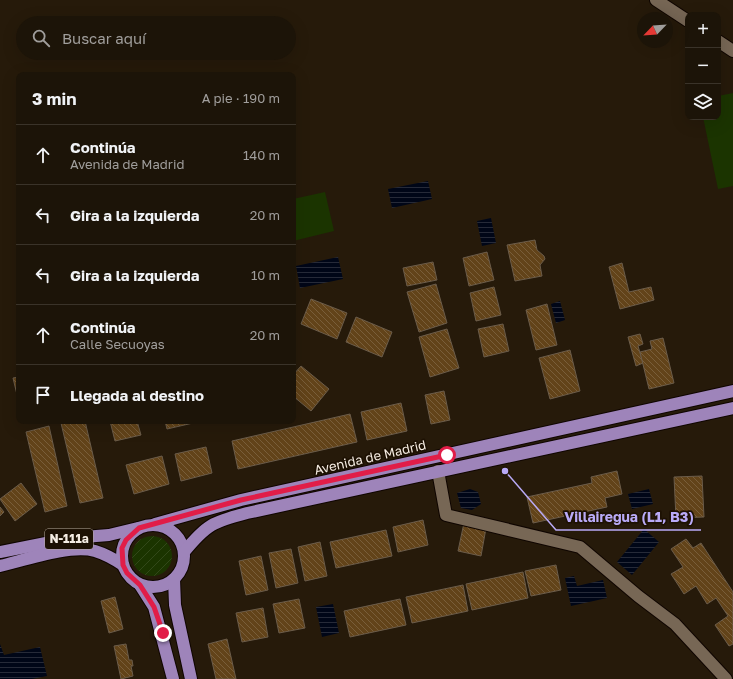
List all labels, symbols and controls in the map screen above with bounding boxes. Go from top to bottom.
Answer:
north arrow [637,12,673,48]
map controls [685,12,721,120]
button: + [685,12,721,48]
search box [16,16,296,60]
icon: search [30,27,52,49]
text: Buscar aquí [62,29,146,47]
button: − [685,48,721,84]
button: layers [685,84,721,120]
text: 3 min [32,88,76,109]
text: A pie · 190 m [202,90,280,106]
text: Continúa [70,138,136,156]
icon: ahead [32,144,54,166]
text: 140 m [243,147,280,163]
text: Avenida de Madrid [70,156,184,172]
icon: left [32,204,54,226]
text: Gira a la izquierda [70,206,200,224]
text: 20 m [250,207,280,223]
icon: left [32,264,54,286]
text: Gira a la izquierda [70,266,200,284]
text: 10 m [251,267,280,283]
text: Continúa [70,318,136,336]
icon: ahead [32,324,54,346]
text: 20 m [250,327,280,343]
text: Calle Secuoyas [70,336,165,352]
icon: arrive [32,384,54,406]
text: Llegada al destino [70,386,204,404]
street label: Avenida de Madrid [312,436,428,478]
route start [438,446,456,464]
callout: Villairegua (L1, B3) [556,504,701,530]
text: Villairegua (L1, B3) [564,508,694,525]
road number: N-111a [45,529,93,549]
route end [154,624,172,642]

